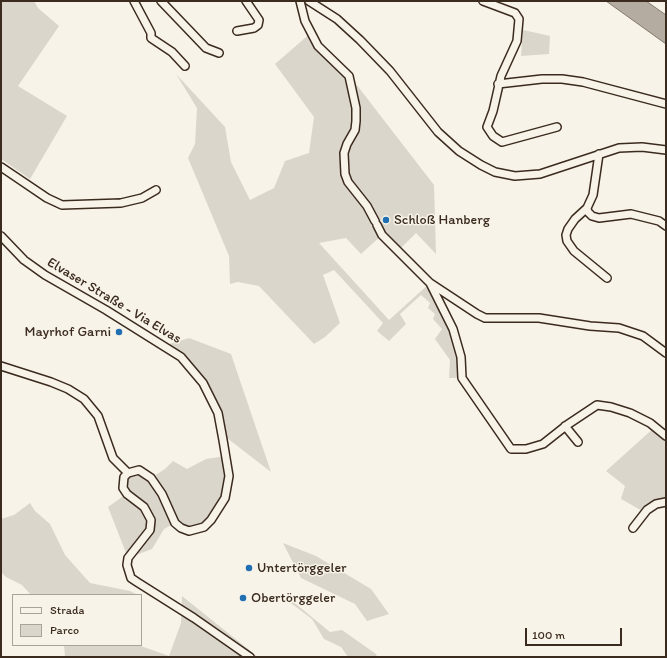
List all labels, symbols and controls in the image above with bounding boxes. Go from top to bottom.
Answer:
place label: Schloß Hanberg [394,212,490,228]
marker: Schloß Hanberg [381,215,391,225]
street label: Elvaser Straße - Via Elvas [44,254,184,348]
place label: Mayrhof Garni [24,324,111,340]
marker: Mayrhof Garni [114,327,124,337]
place label: Untertörggeler [257,560,347,576]
marker: Untertörggeler [244,563,254,573]
place label: Obertörggeler [251,590,335,606]
marker: Obertörggeler [238,593,248,603]
legend [12,594,142,646]
text: Strada [50,603,84,617]
scale bar [527,620,624,646]
text: Parco [50,623,79,637]
text: 100 m [532,628,565,642]

